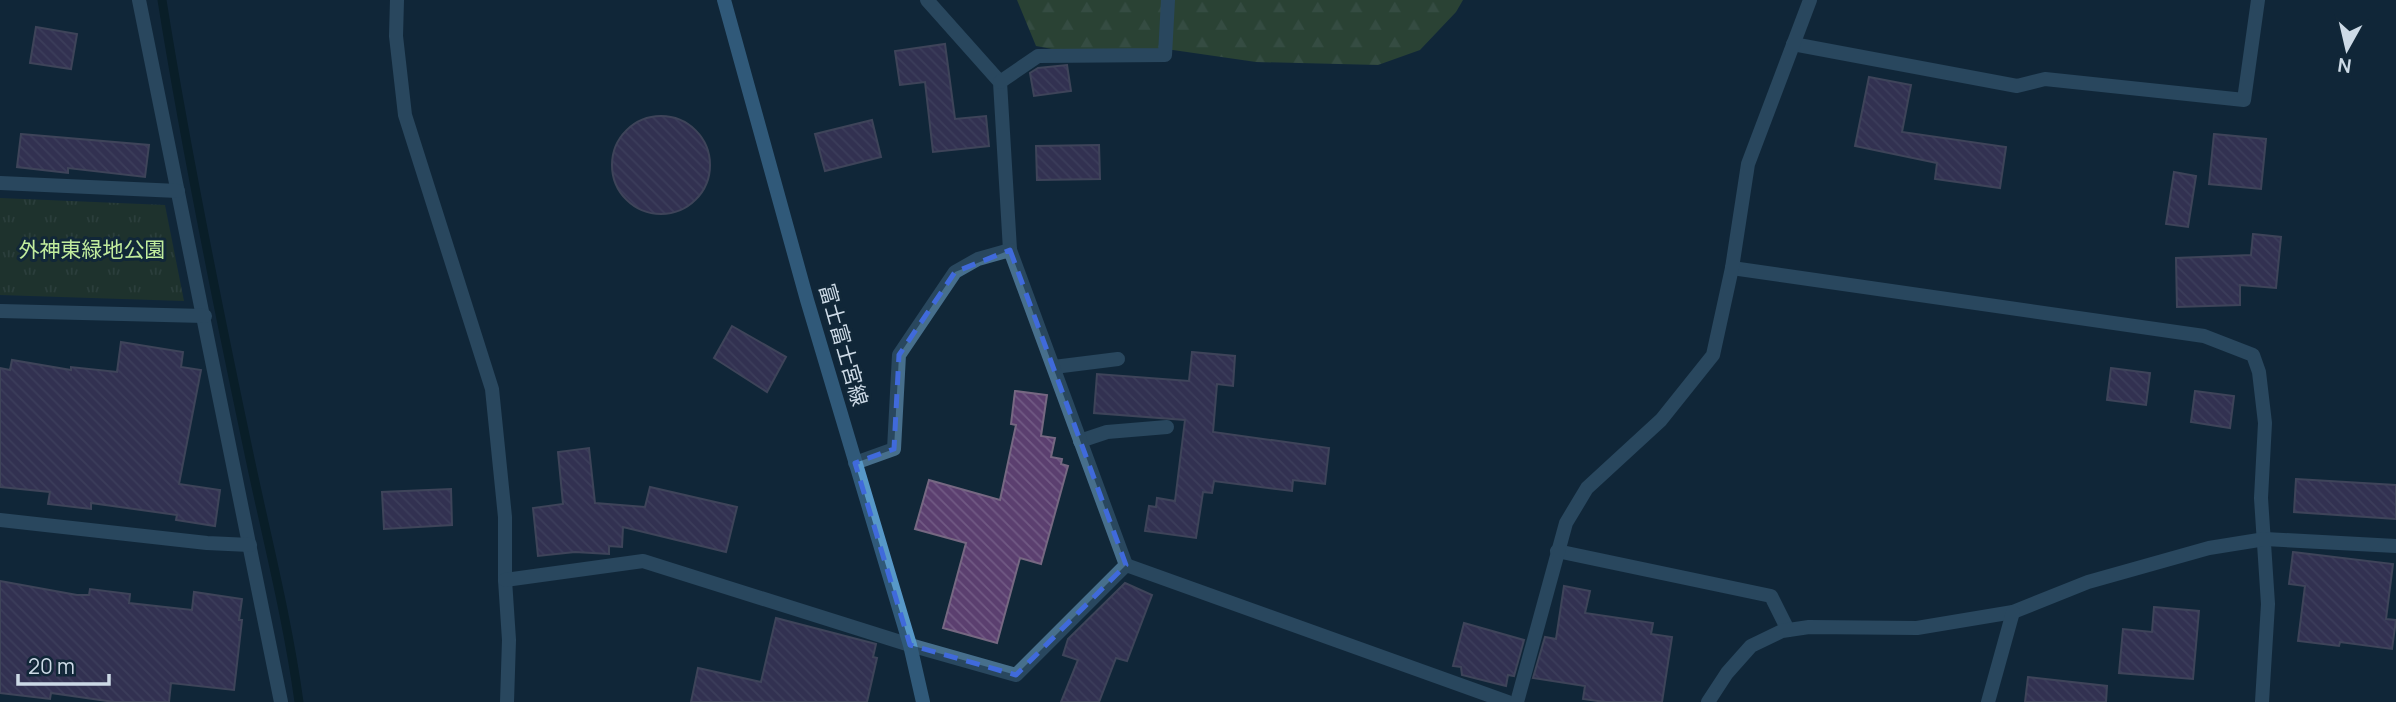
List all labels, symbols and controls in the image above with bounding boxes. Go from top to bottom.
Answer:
north arrow [2312,14,2382,84]
text: N [2336,52,2353,80]
park label: 外神東緑地公園 [19,235,166,263]
street label: 富士富士宮線 [813,280,875,409]
scale bar [18,642,108,686]
text: 20 m [28,652,75,680]

